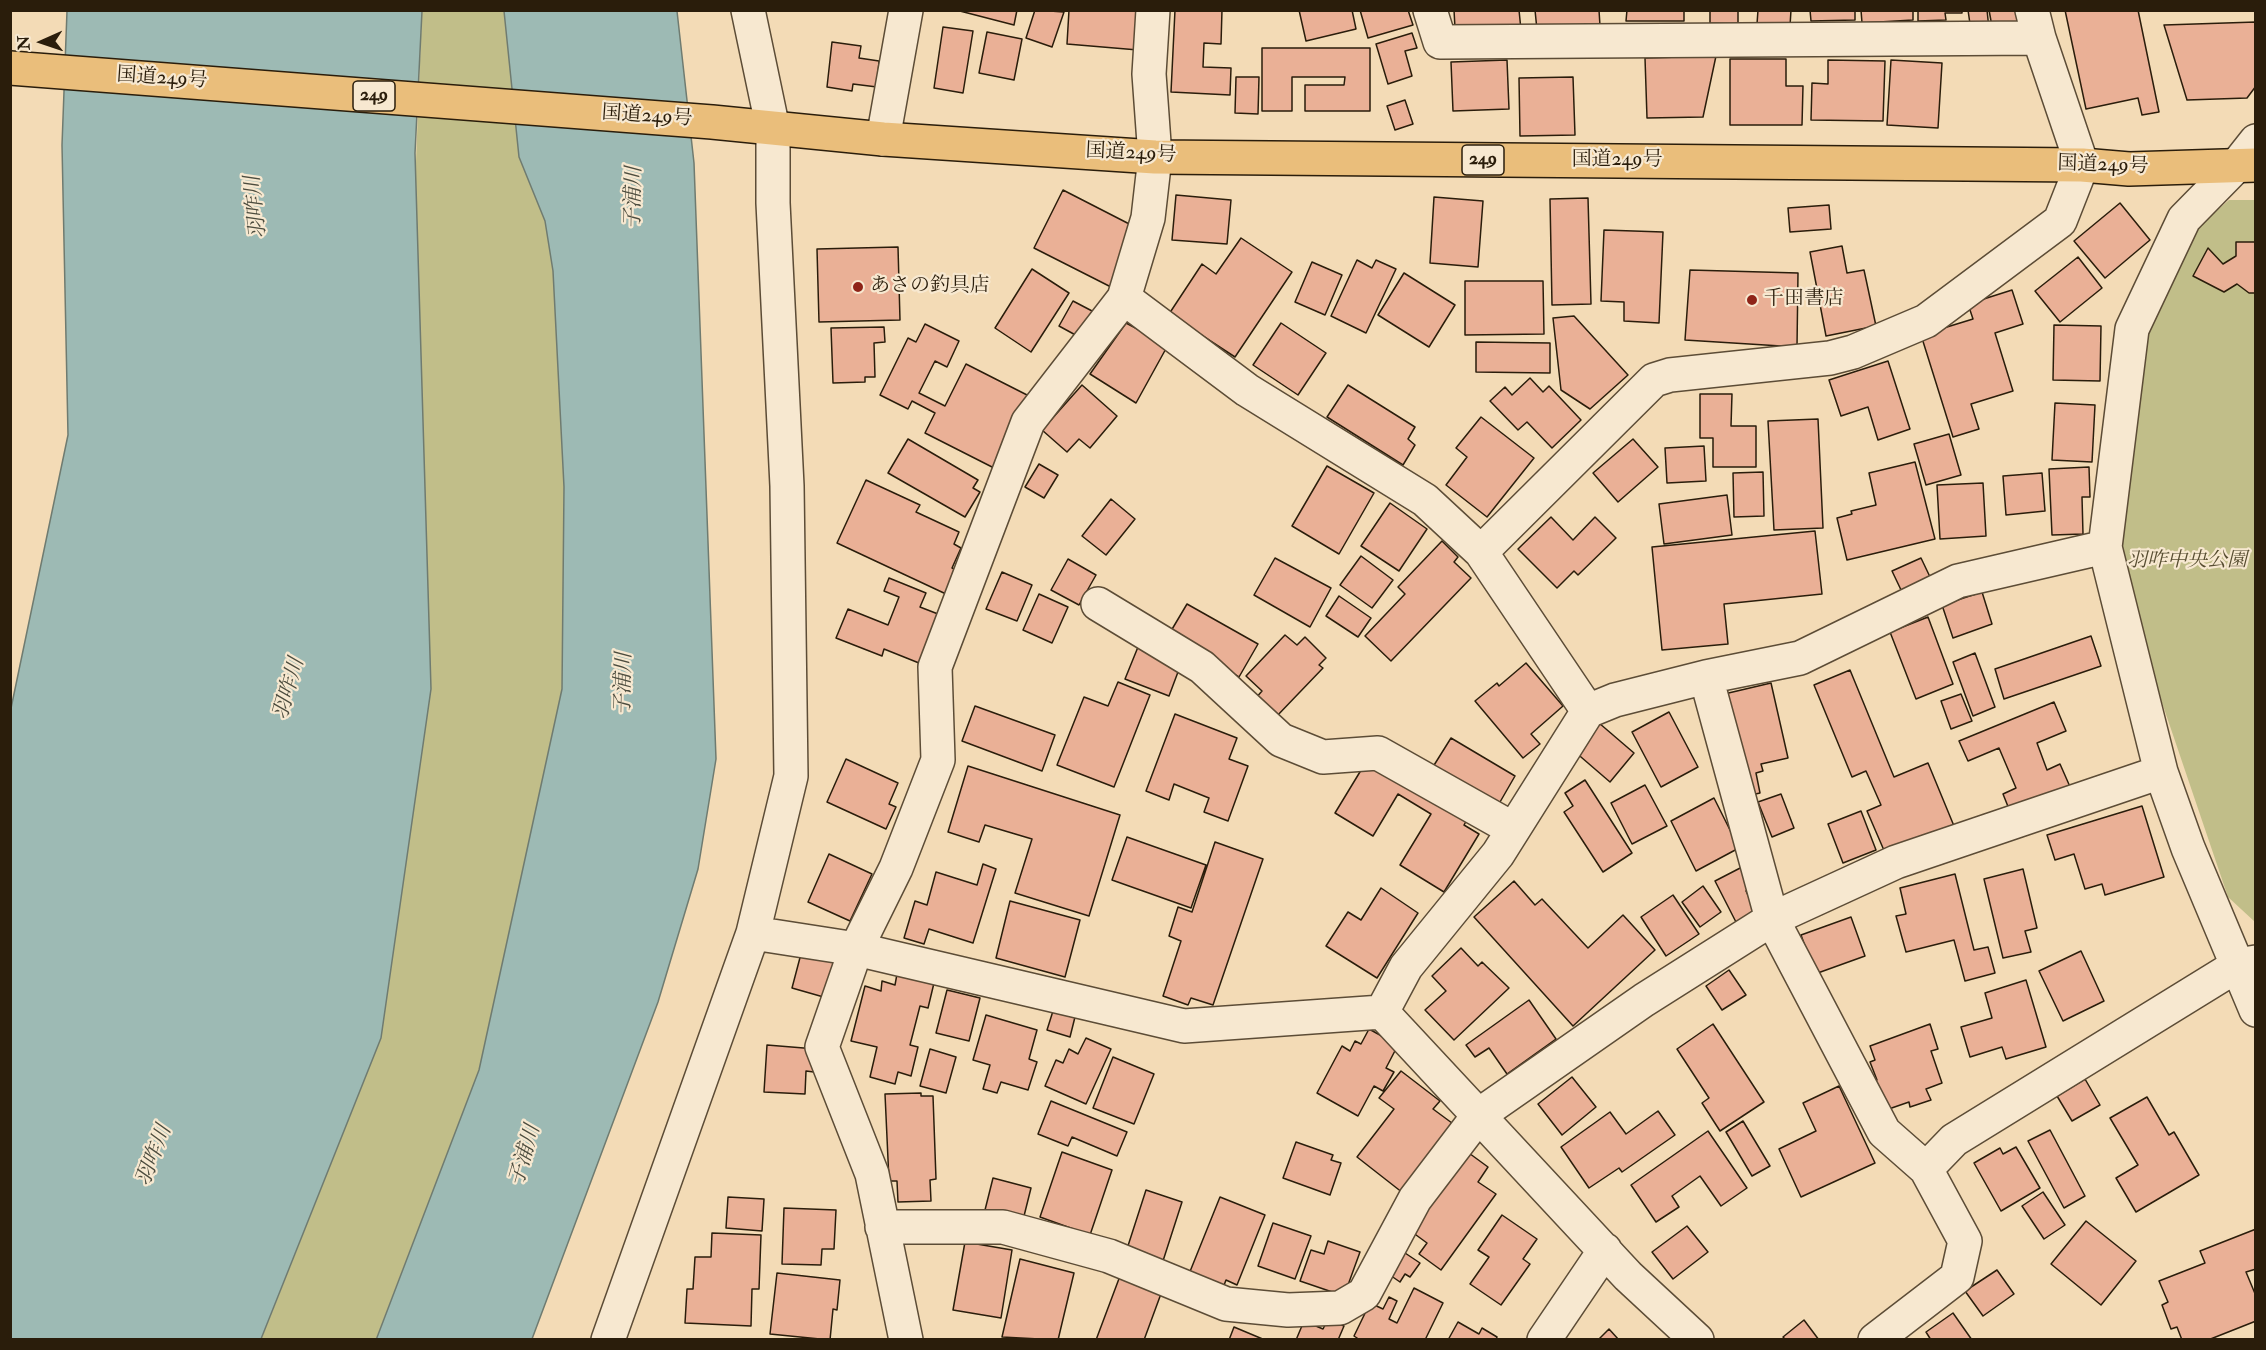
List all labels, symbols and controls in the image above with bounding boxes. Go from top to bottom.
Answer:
north arrow [12,12,72,72]
text: N [14,35,34,51]
street label: 国道249号 [116,64,208,94]
road number: 249 [353,81,395,111]
street label: 国道249号 [601,102,693,132]
street label: 国道249号 [1085,140,1177,168]
road number: 249 [1462,145,1504,175]
street label: 国道249号 [1571,149,1663,173]
street label: 国道249号 [2057,152,2149,180]
water label: 子浦川 [622,166,648,230]
water label: 羽咋川 [241,174,273,240]
place label: あさの釣具店 [870,275,990,299]
marker: あさの釣具店 [851,280,865,294]
place label: 千田書店 [1764,288,1844,312]
marker: 千田書店 [1745,293,1759,307]
park label: 羽咋中央公園 [2127,550,2247,574]
water label: 子浦川 [612,652,638,716]
water label: 羽咋川 [269,655,311,723]
water label: 羽咋川 [132,1122,178,1190]
water label: 子浦川 [505,1122,547,1190]

